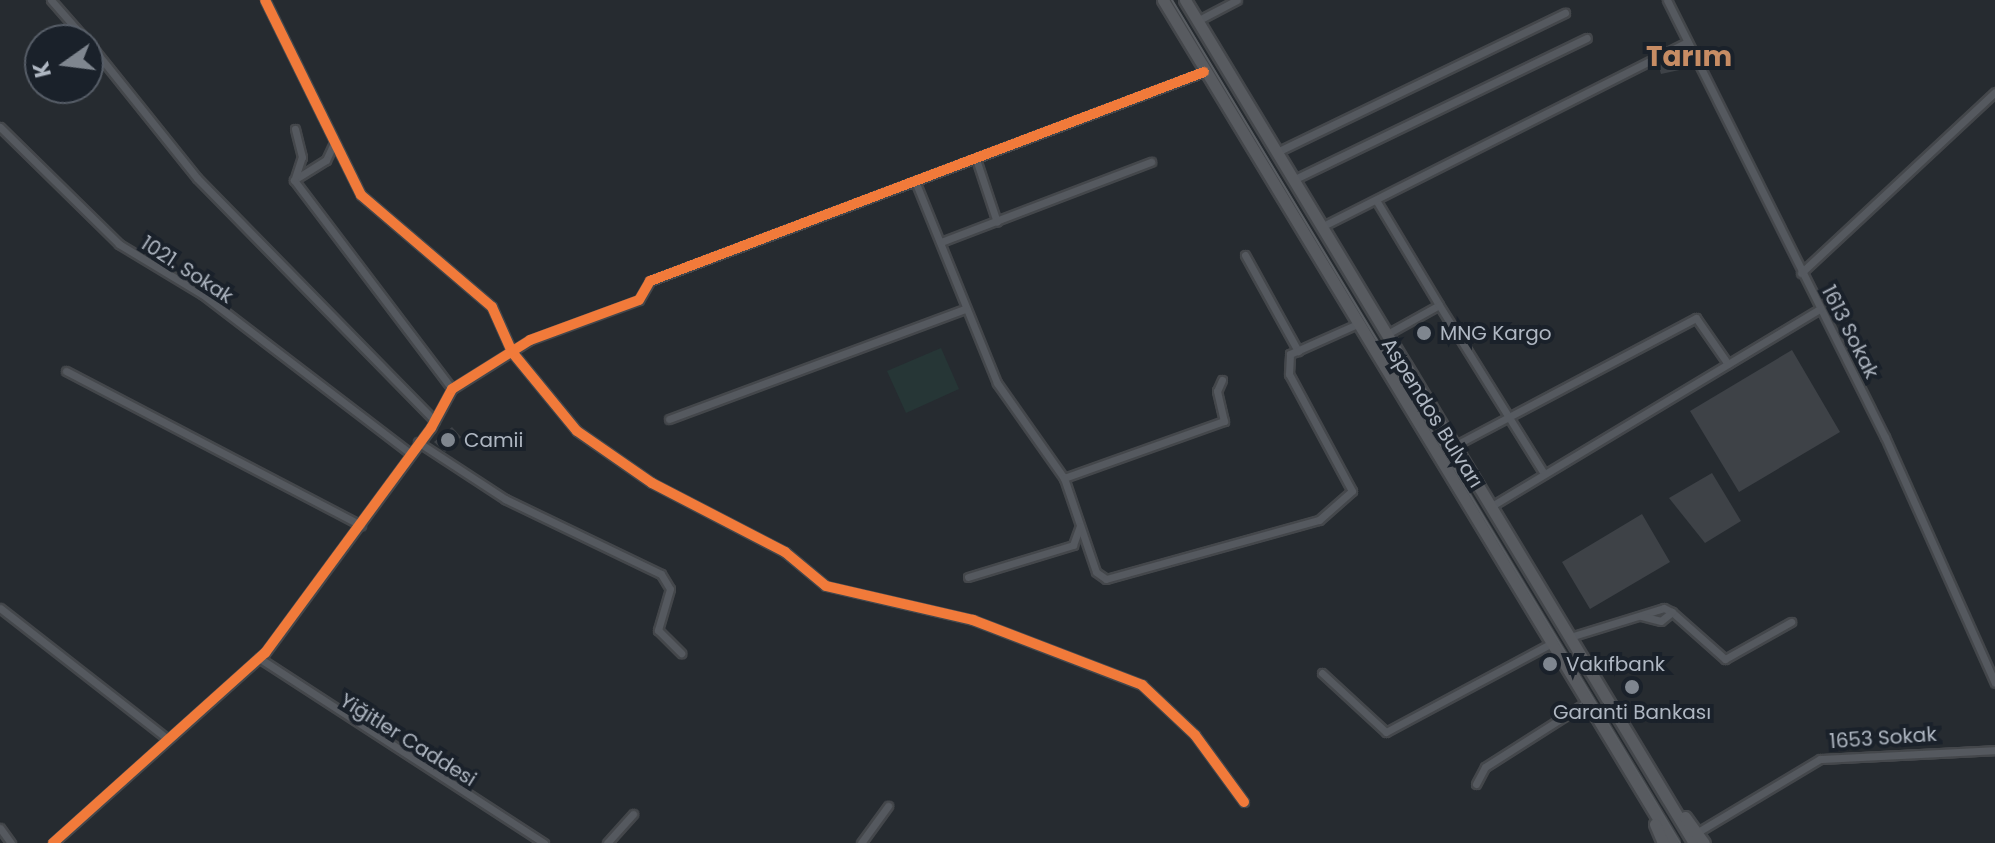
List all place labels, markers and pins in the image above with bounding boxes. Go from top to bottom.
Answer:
place label: MNG Kargo [1440,321,1551,345]
marker: MNG Kargo [1415,324,1433,342]
place label: Camii [464,428,523,452]
marker: Camii [439,431,457,449]
place label: Vakıfbank [1566,652,1665,676]
marker: Vakıfbank [1541,655,1559,673]
marker: Garanti Bankası [1623,678,1641,696]
place label: Garanti Bankası [1553,700,1711,724]

